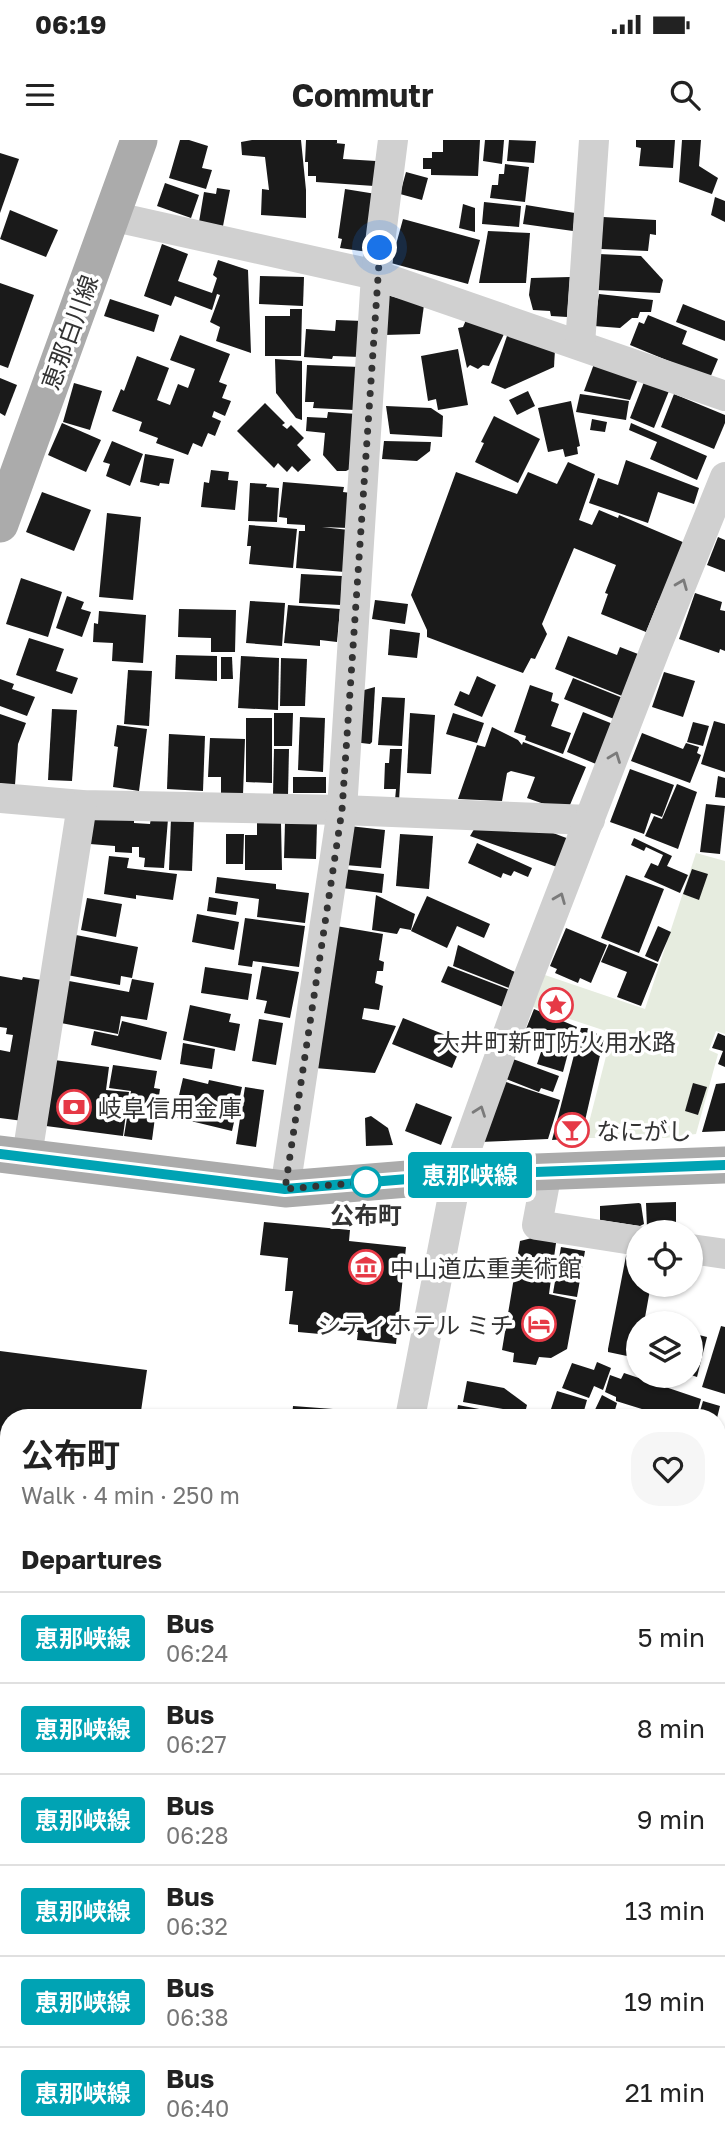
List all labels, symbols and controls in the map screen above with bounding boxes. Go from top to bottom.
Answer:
text: 06:19 [35,9,107,40]
icon: menu [21,76,59,114]
text: Commutr [291,76,434,114]
icon: search [666,76,704,114]
your location [362,230,397,265]
street label: 恵那白川線 [35,271,103,393]
one-way arrow [673,579,687,591]
one-way arrow [606,751,620,763]
one-way arrow [551,893,565,905]
place icon: 大井町新町防火用水路 [537,986,575,1024]
place label: 大井町新町防火用水路 [436,1027,676,1056]
bank icon: 岐阜信用金庫 [55,1088,93,1126]
place label: 岐阜信用金庫 [98,1093,242,1122]
one-way arrow [472,1105,486,1117]
bar icon: なにがし [553,1111,591,1149]
place label: なにがし [596,1116,692,1145]
line badge: 恵那峡線 [421,1152,519,1198]
text: 恵那峡線 [422,1160,518,1189]
marker: 公布町 [351,1167,381,1197]
place label: 公布町 [330,1200,402,1229]
map controls [626,1220,703,1388]
button: locate [626,1220,703,1297]
museum icon: 中山道広重美術館 [347,1248,385,1286]
place label: 中山道広重美術館 [390,1253,582,1282]
hotel icon: シティホテル ミチ [520,1305,558,1343]
place label: シティホテル ミチ [317,1310,514,1339]
button: layers [626,1311,703,1388]
button: heart [631,1432,705,1506]
text: 公布町 [21,1435,120,1474]
text: Walk · 4 min · 250 m [21,1481,240,1509]
text: Departures [21,1544,162,1575]
text: Bus [166,1608,214,1639]
text: 5 min [637,1622,705,1653]
text: 恵那峡線 [35,1623,131,1652]
text: 06:24 [166,1639,228,1667]
text: Bus [166,1699,214,1730]
text: 8 min [637,1713,705,1744]
text: 恵那峡線 [35,1714,131,1743]
text: 06:27 [166,1730,227,1758]
text: Bus [166,1790,214,1821]
text: 9 min [637,1804,705,1835]
text: 恵那峡線 [35,1805,131,1834]
text: 06:28 [166,1821,228,1849]
text: Bus [166,1881,214,1912]
text: 13 min [625,1895,705,1926]
text: 恵那峡線 [35,1896,131,1925]
text: 06:32 [166,1912,228,1940]
text: Bus [166,1972,214,2003]
text: 19 min [624,1986,705,2017]
text: 恵那峡線 [35,1987,131,2016]
text: 06:38 [166,2003,229,2031]
text: Bus [166,2063,214,2094]
text: 21 min [625,2077,705,2108]
text: 恵那峡線 [35,2078,131,2107]
text: 06:40 [166,2094,229,2122]

